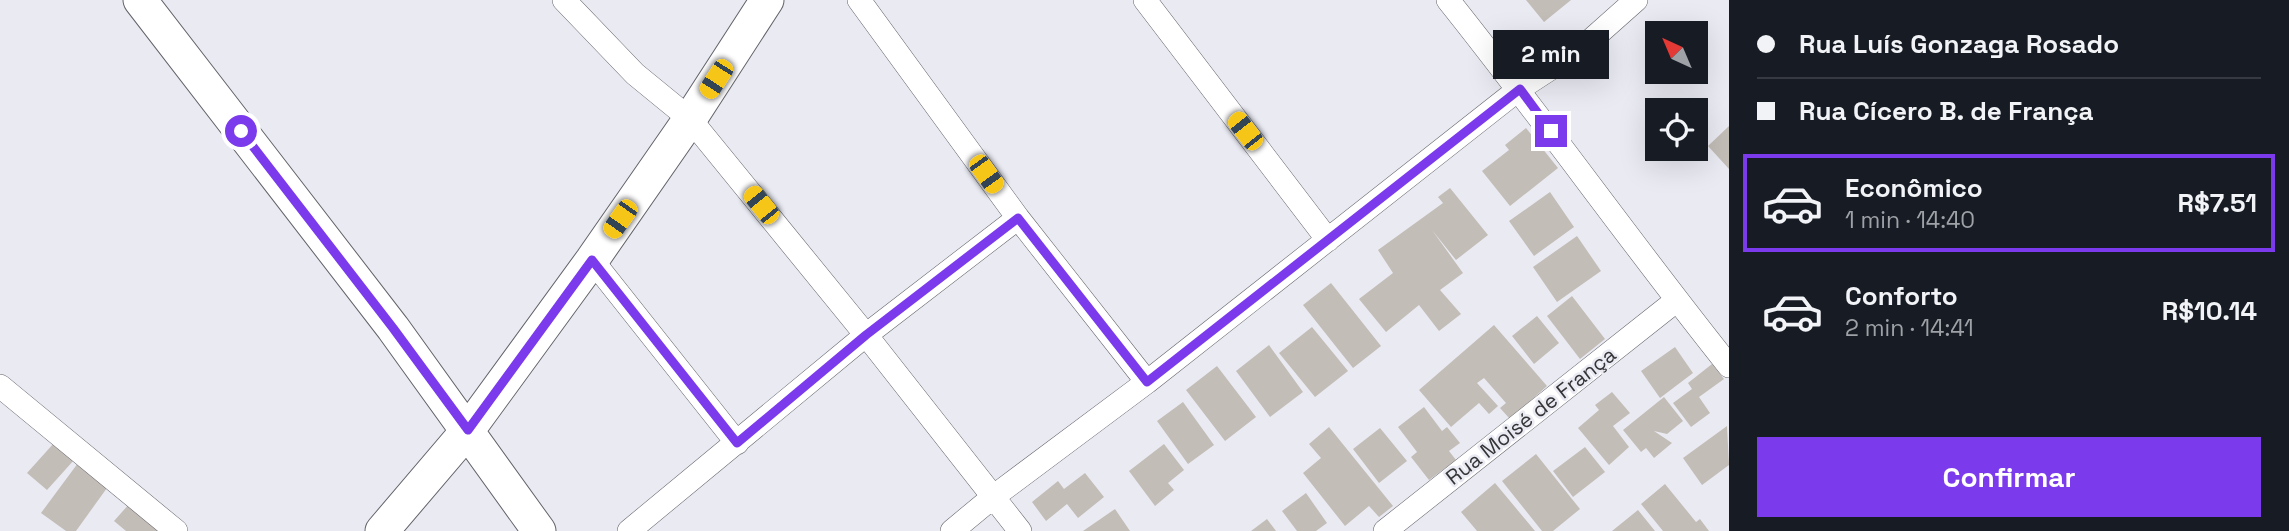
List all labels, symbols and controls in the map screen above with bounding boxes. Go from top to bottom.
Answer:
north arrow [1645,21,1708,84]
map controls [1645,21,1708,161]
text: Rua Luís Gonzaga Rosado [1799,27,2119,61]
callout: 2 min [1493,30,1609,78]
text: 2 min [1521,39,1581,69]
car [696,56,737,102]
text: Rua Cícero B. de França [1799,94,2094,128]
button: locate [1645,98,1708,161]
car [1224,108,1267,154]
route start [225,115,257,147]
route end [1535,115,1567,147]
car [966,151,1007,197]
text: Econômico [1845,171,1983,205]
icon: car [1761,172,1824,235]
car [740,182,783,228]
text: R$7.51 [2178,186,2257,220]
car [600,196,641,242]
text: 1 min · 14:40 [1845,205,1975,235]
text: Conforto [1845,279,1958,313]
icon: car [1761,280,1824,343]
text: R$10.14 [2162,294,2257,328]
text: 2 min · 14:41 [1845,313,1974,343]
street label: Rua Moisé de França [1440,341,1621,490]
button: Confirmar [1757,437,2261,517]

